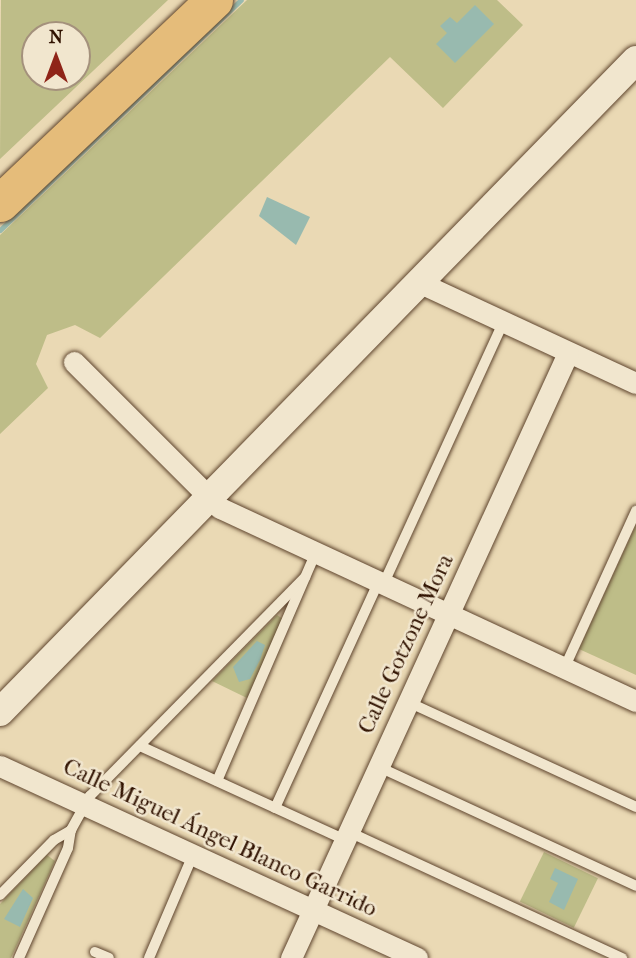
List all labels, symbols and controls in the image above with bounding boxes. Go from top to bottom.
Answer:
north arrow [21,21,91,91]
text: N [49,26,63,48]
street label: Calle Gotzone Mora [352,550,460,738]
street label: Calle Miguel Ángel Blanco Garrido [59,753,381,923]

